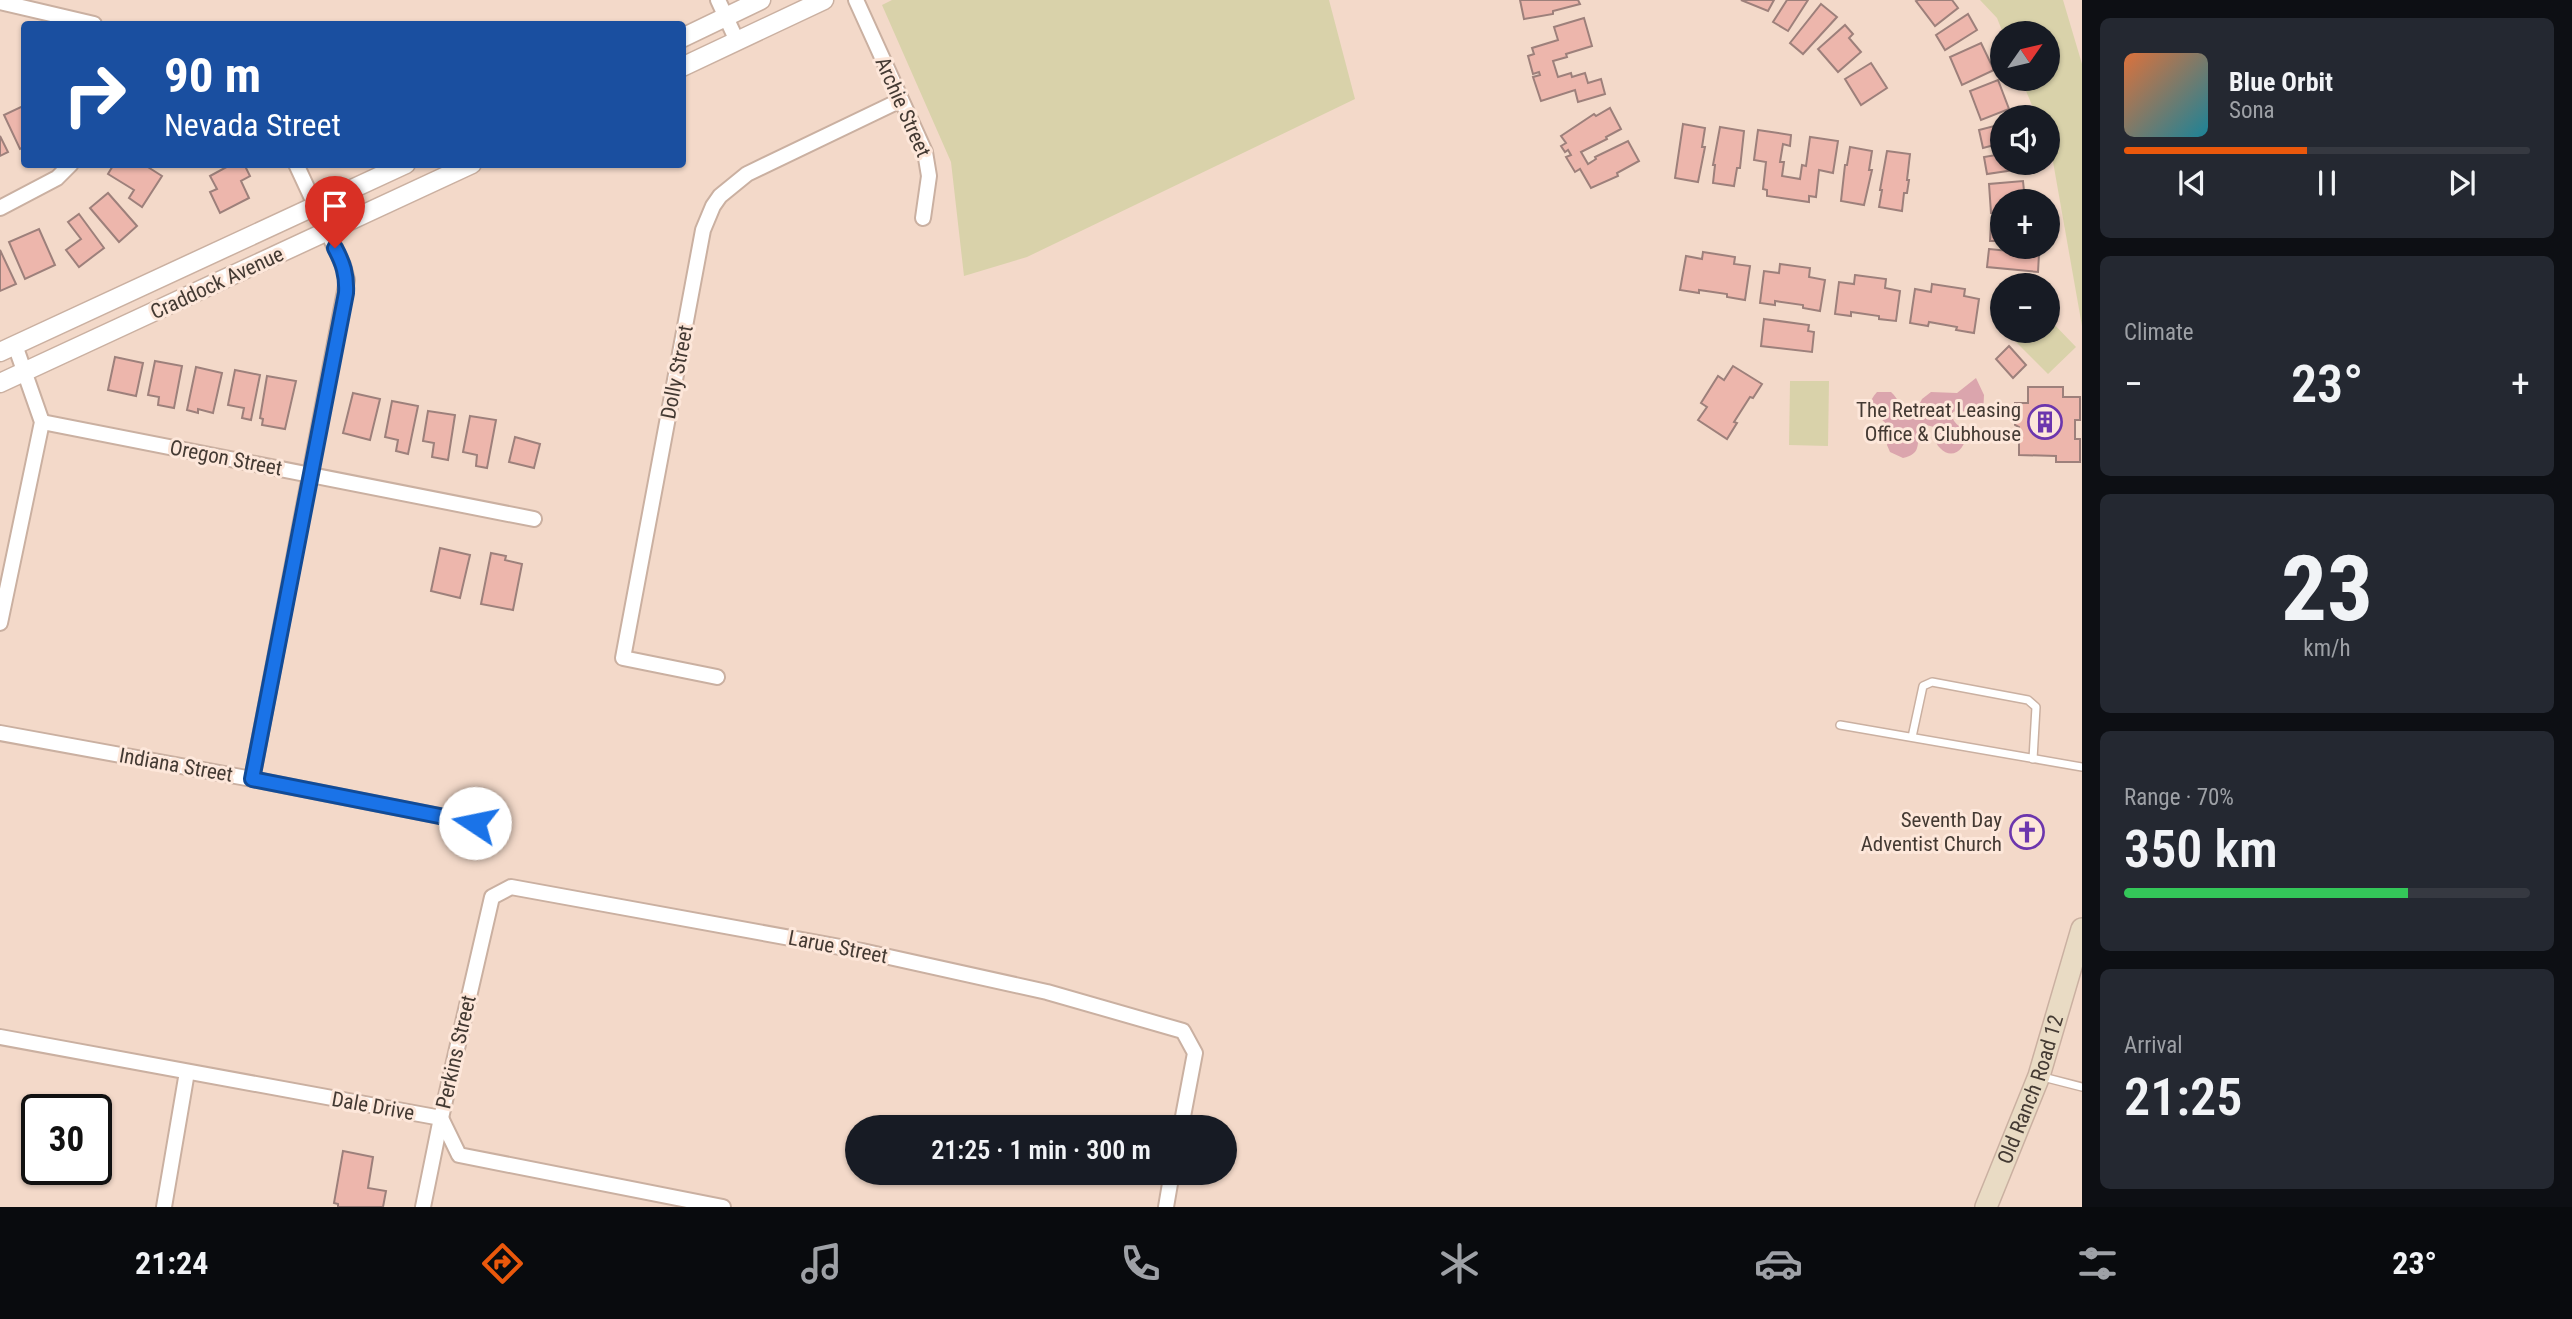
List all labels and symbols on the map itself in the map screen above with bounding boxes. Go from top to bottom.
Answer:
north arrow [1990,21,2060,91]
street label: Archie Street [870,53,936,161]
pin [305,176,365,248]
street label: Craddock Avenue [147,242,287,324]
street label: Dolly Street [656,323,698,421]
place label: The Retreat Leasing Office & Clubhouse [1856,398,2021,446]
building icon: The Retreat Leasing Office & Clubhouse [2026,403,2064,441]
street label: Oregon Street [168,435,284,481]
street label: Indiana Street [117,743,235,787]
position arrow [438,786,512,860]
place label: Seventh Day Adventist Church [1861,808,2002,856]
church icon: Seventh Day Adventist Church [2008,813,2046,851]
street label: Larue Street [786,926,890,968]
street label: Perkins Street [431,993,481,1111]
street label: Old Ranch Road 12 [1993,1012,2068,1167]
street label: Dale Drive [330,1087,416,1125]
speed limit sign: 30 [21,1094,112,1185]

